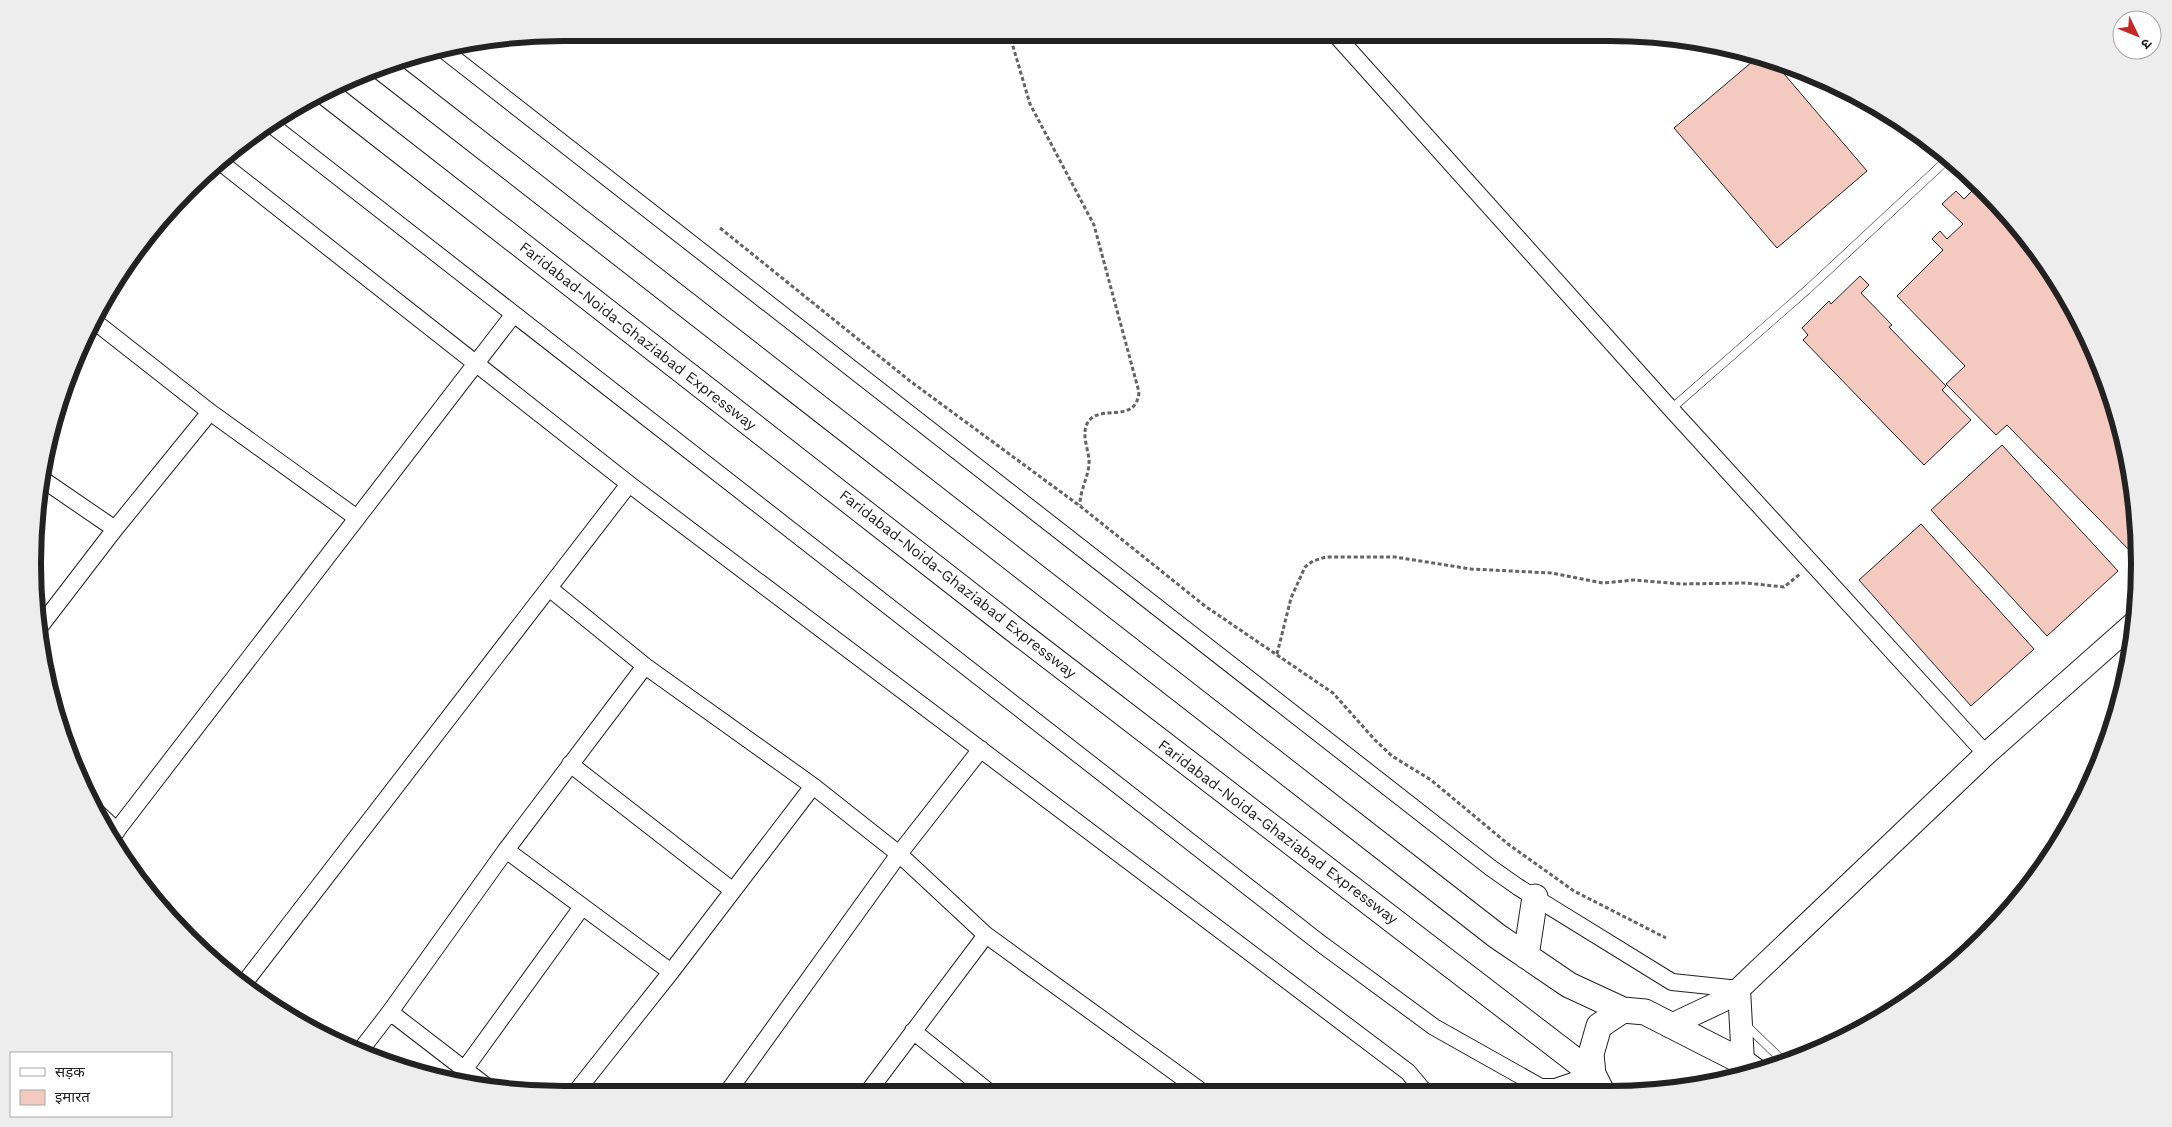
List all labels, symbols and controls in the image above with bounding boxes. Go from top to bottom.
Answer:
north arrow [2112,10,2162,60]
text: उ [2137,35,2155,53]
street label: Faridabad-Noida-Ghaziabad Expressway [516,238,760,434]
street label: Faridabad-Noida-Ghaziabad Expressway [836,486,1080,682]
street label: Faridabad-Noida-Ghaziabad Expressway [1155,736,1402,928]
legend [10,1052,172,1117]
text: सड़क [55,1063,85,1081]
text: इमारत [55,1088,90,1106]

